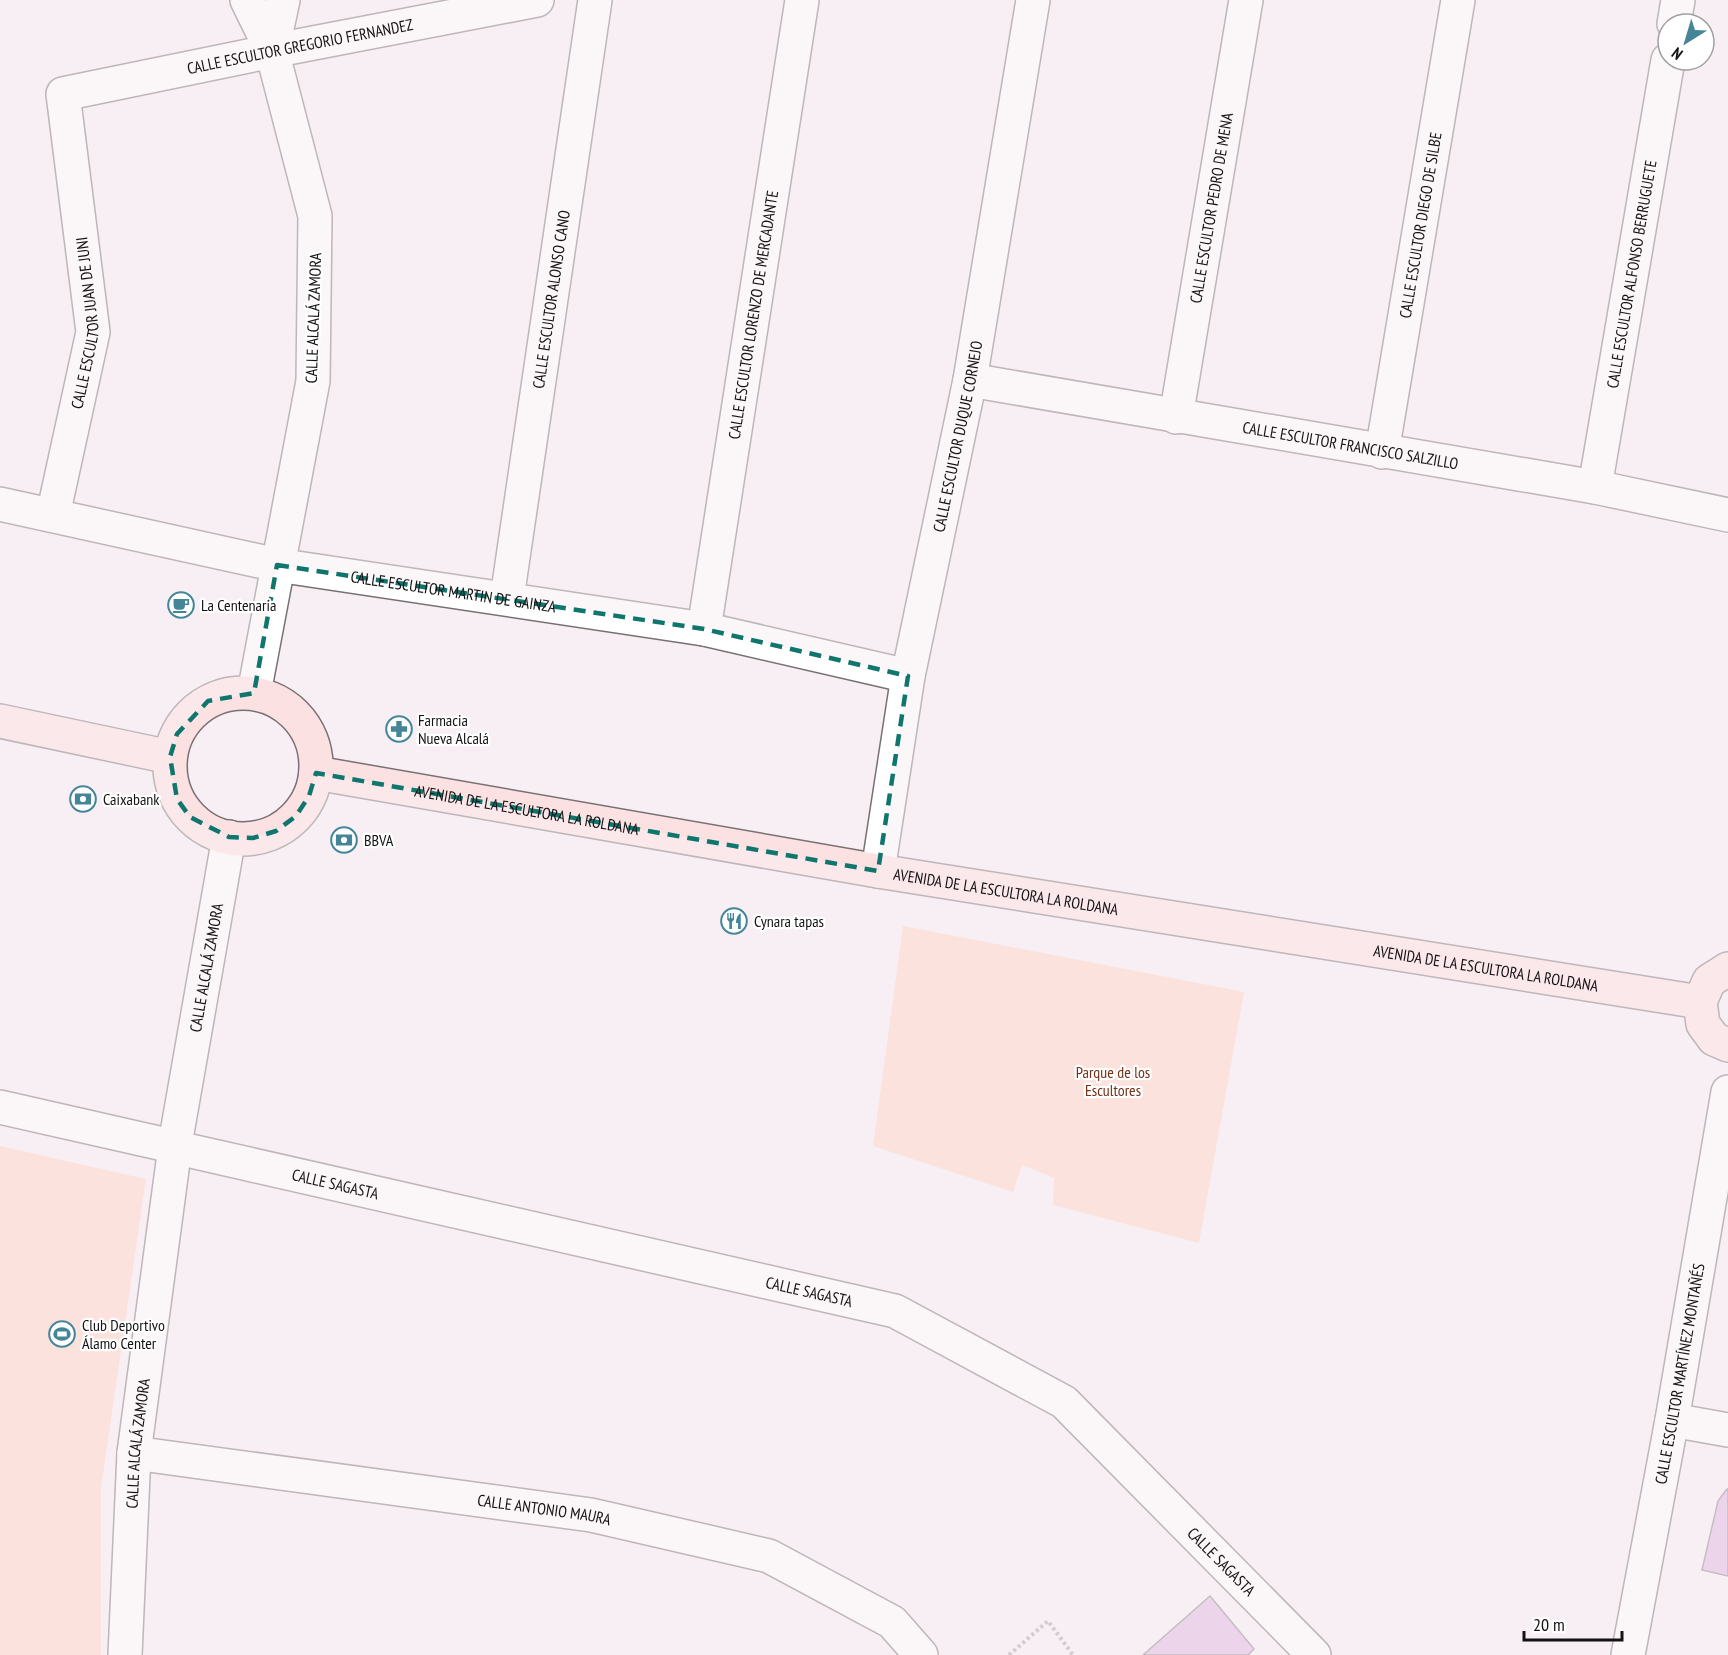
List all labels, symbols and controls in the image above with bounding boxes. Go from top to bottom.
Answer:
north arrow [1656,12,1716,72]
street label: CALLE ESCULTOR GREGORIO FERNANDEZ [185,14,415,78]
text: N [1668,43,1686,65]
street label: CALLE ESCULTOR PEDRO DE MENA [1185,111,1237,305]
street label: CALLE ESCULTOR DIEGO DE SILBE [1395,130,1446,320]
street label: CALLE ESCULTOR ALFONSO BERRUGUETE [1602,158,1661,390]
street label: CALLE ESCULTOR LORENZO DE MERCADANTE [724,189,782,441]
street label: CALLE ESCULTOR ALONSO CANO [528,208,574,390]
street label: CALLE ESCULTOR JUAN DE JUNI [67,236,103,411]
street label: CALLE ALCALÁ ZAMORA [301,252,325,384]
street label: CALLE ESCULTOR DUQUE CORNEJO [928,339,986,534]
street label: CALLE ESCULTOR FRANCISCO SALZILLO [1241,417,1460,473]
street label: CALLE ESCULTOR MARTIN DE GAINZA [349,566,558,617]
cafe icon: La Centenaria [166,590,196,620]
place label: La Centenaria [201,595,276,615]
place label: Farmacia Nueva Alcalá [418,710,489,748]
pharmacy icon: Farmacia Nueva Alcalá [384,714,414,744]
street label: AVENIDA DE LA ESCULTORA LA ROLDANA [413,780,641,839]
bank icon: Caixabank [68,784,98,814]
place label: Caixabank [103,789,160,809]
bank icon: BBVA [329,825,359,855]
place label: BBVA [364,830,394,850]
street label: AVENIDA DE LA ESCULTORA LA ROLDANA [892,864,1120,919]
street label: CALLE ALCALÁ ZAMORA [185,901,227,1034]
restaurant icon: Cynara tapas [719,906,749,936]
place label: Cynara tapas [754,911,824,931]
street label: AVENIDA DE LA ESCULTORA LA ROLDANA [1372,940,1600,996]
park label: Parque de los Escultores [1076,1062,1150,1100]
street label: CALLE SAGASTA [290,1164,381,1203]
street label: CALLE ESCULTOR MARTÍNEZ MONTAÑÉS [1650,1262,1709,1486]
street label: CALLE SAGASTA [764,1272,855,1311]
place label: Club Deportivo Álamo Center [82,1315,165,1353]
sports icon: Club Deportivo Álamo Center [47,1319,77,1349]
street label: CALLE ALCALÁ ZAMORA [122,1377,154,1509]
street label: CALLE ANTONIO MAURA [476,1490,613,1529]
street label: CALLE SAGASTA [1183,1523,1260,1600]
scale bar [1524,1604,1622,1642]
text: 20 m [1533,1613,1565,1636]

